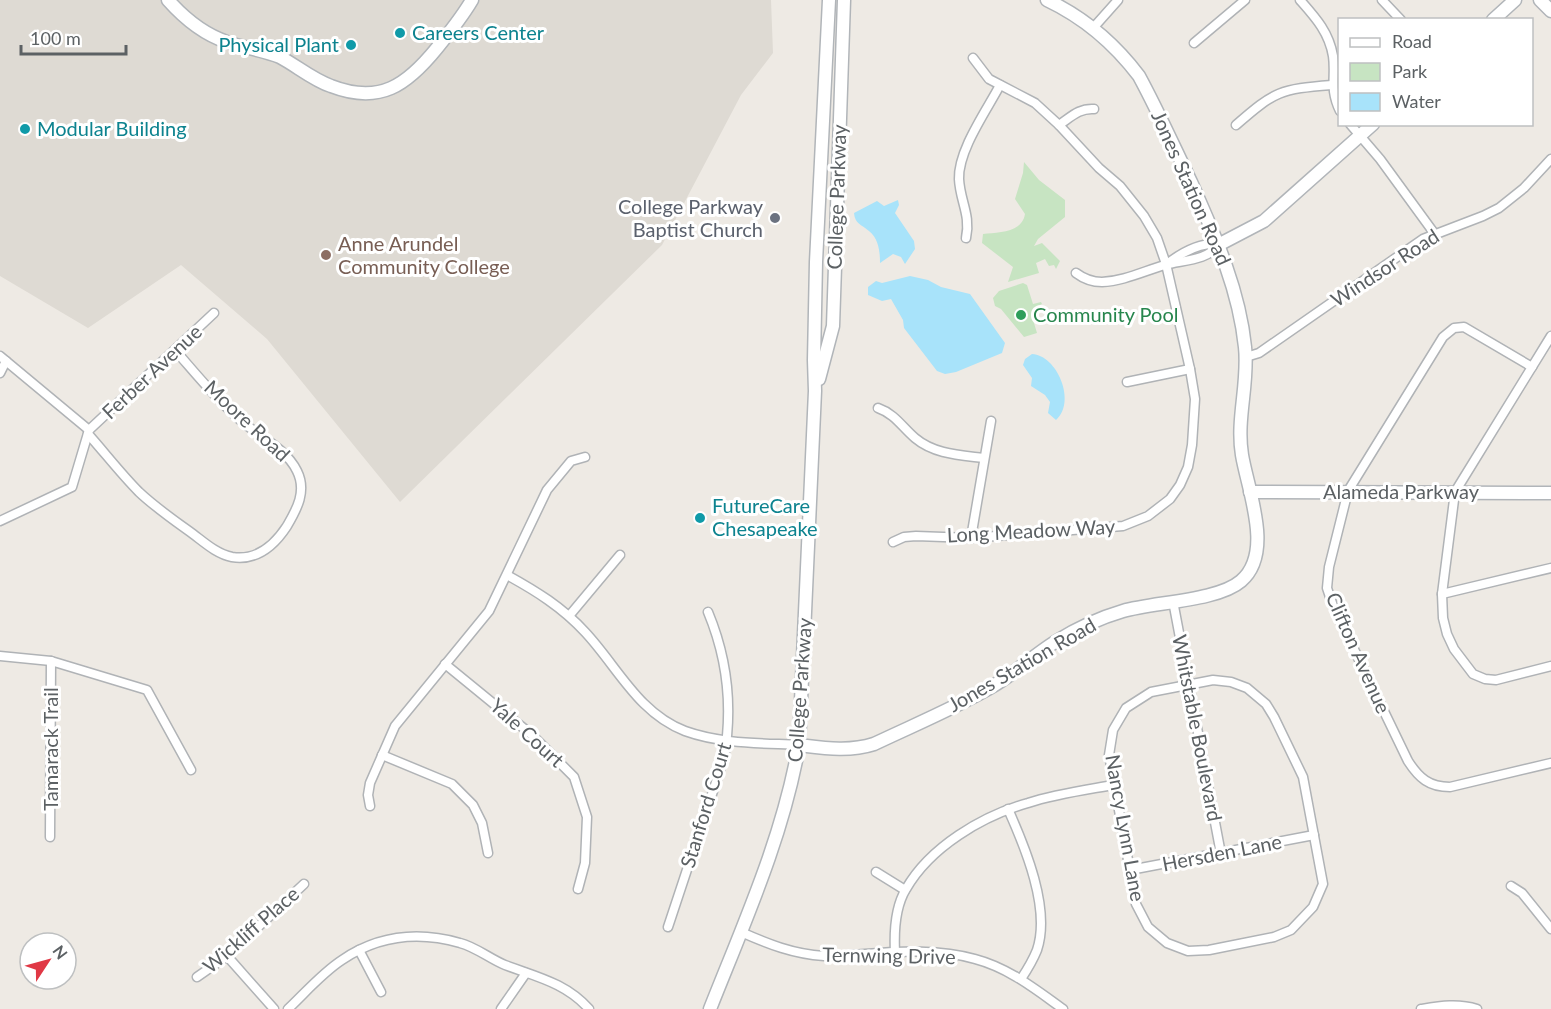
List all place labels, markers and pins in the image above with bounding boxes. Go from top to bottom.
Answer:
place label: Careers Center [412,20,545,44]
marker: Careers Center [393,26,407,40]
place label: Physical Plant [218,32,339,56]
marker: Physical Plant [344,38,358,52]
place label: Modular Building [37,116,187,140]
marker: Modular Building [18,122,32,136]
place label: College Parkway Baptist Church [618,194,764,241]
marker: College Parkway Baptist Church [768,211,782,225]
place label: Anne Arundel Community College [338,231,510,278]
marker: Anne Arundel Community College [319,248,333,262]
place label: Community Pool [1033,302,1179,326]
marker: Community Pool [1014,308,1028,322]
place label: FutureCare Chesapeake [712,493,818,540]
marker: FutureCare Chesapeake [693,511,707,525]

